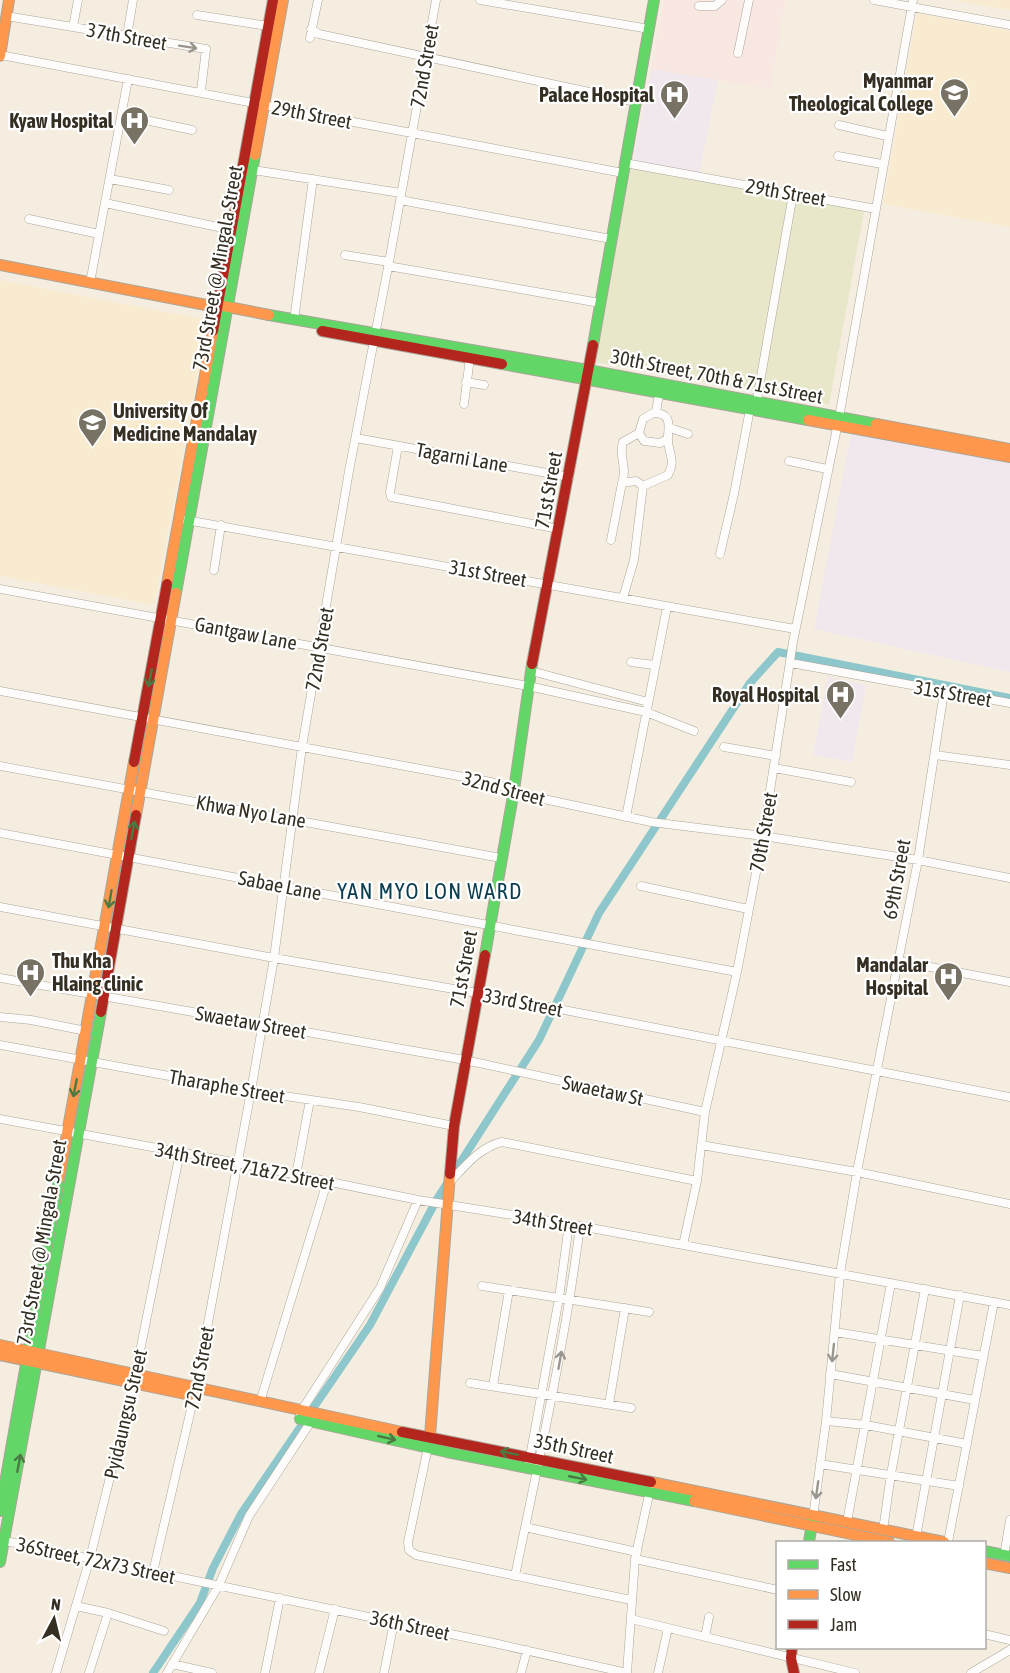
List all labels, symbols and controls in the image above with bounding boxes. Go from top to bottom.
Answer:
street label: 37th Street [85,18,169,54]
street label: 72nd Street [405,22,443,110]
one-way arrow [178,41,198,52]
place label: Myanmar Theological College [789,69,934,115]
school or university icon: Myanmar Theological College [938,76,970,118]
hospital icon: Palace Hospital [659,78,691,120]
place label: Palace Hospital [539,83,655,106]
street label: 29th Street [270,95,354,133]
hospital icon: Kyaw Hospital [118,104,150,146]
place label: Kyaw Hospital [9,109,114,132]
street label: 73rd Street @ Mingala Street [188,163,246,373]
street label: 29th Street [744,174,828,210]
street label: 30th Street, 70th & 71st Street [609,344,825,408]
place label: University Of Medicine Mandalay [113,399,258,445]
school or university icon: University Of Medicine Mandalay [76,406,108,448]
street label: Tagarni Lane [414,438,510,476]
street label: 71st Street [530,449,566,531]
street label: 31st Street [447,555,529,591]
street label: 72nd Street [300,605,338,693]
street label: Gantgaw Lane [193,612,299,654]
one-way arrow [144,668,155,688]
street label: 31st Street [912,675,994,711]
hospital icon: Royal Hospital [824,678,856,720]
place label: Royal Hospital [712,683,820,706]
street label: 32nd Street [460,766,548,810]
street label: Khwa Nyo Lane [194,790,308,832]
street label: 70th Street [745,790,781,874]
one-way arrow [128,820,139,840]
street label: 69th Street [878,837,914,921]
street label: Sabae Lane [237,866,323,904]
district label: YAN MYO LON WARD [337,878,523,904]
one-way arrow [104,889,115,909]
street label: 71st Street [445,928,481,1010]
place label: Thu Kha Hlaing clinic [52,949,143,995]
place label: Mandalar Hospital [856,953,929,999]
hospital icon: Thu Kha Hlaing clinic [15,956,47,998]
hospital icon: Mandalar Hospital [933,960,965,1002]
street label: 33rd Street [481,983,565,1021]
street label: Swaetaw Street [194,1001,308,1043]
street label: Tharaphe Street [167,1065,287,1108]
street label: Swaetaw St [560,1070,646,1110]
one-way arrow [69,1077,80,1097]
street label: 73rd Street @ Mingala Street [12,1137,70,1347]
street label: 34th Street, 71&72 Street [154,1137,337,1195]
street label: 34th Street [511,1204,595,1240]
street label: 72nd Street [180,1324,218,1412]
one-way arrow [827,1342,838,1362]
street label: Pyidaungsu Street [99,1347,151,1481]
one-way arrow [554,1351,565,1371]
street label: 35th Street [532,1428,616,1468]
one-way arrow [377,1433,396,1445]
one-way arrow [500,1446,519,1458]
one-way arrow [14,1453,25,1473]
one-way arrow [568,1473,587,1484]
one-way arrow [811,1480,822,1500]
street label: 36Street, 72x73 Street [15,1532,178,1588]
legend [776,1541,986,1649]
text: Fast [830,1554,857,1575]
text: Slow [830,1584,861,1605]
north arrow [24,1589,84,1649]
text: N [50,1595,62,1614]
street label: 36th Street [368,1605,452,1645]
text: Jam [830,1614,857,1635]

